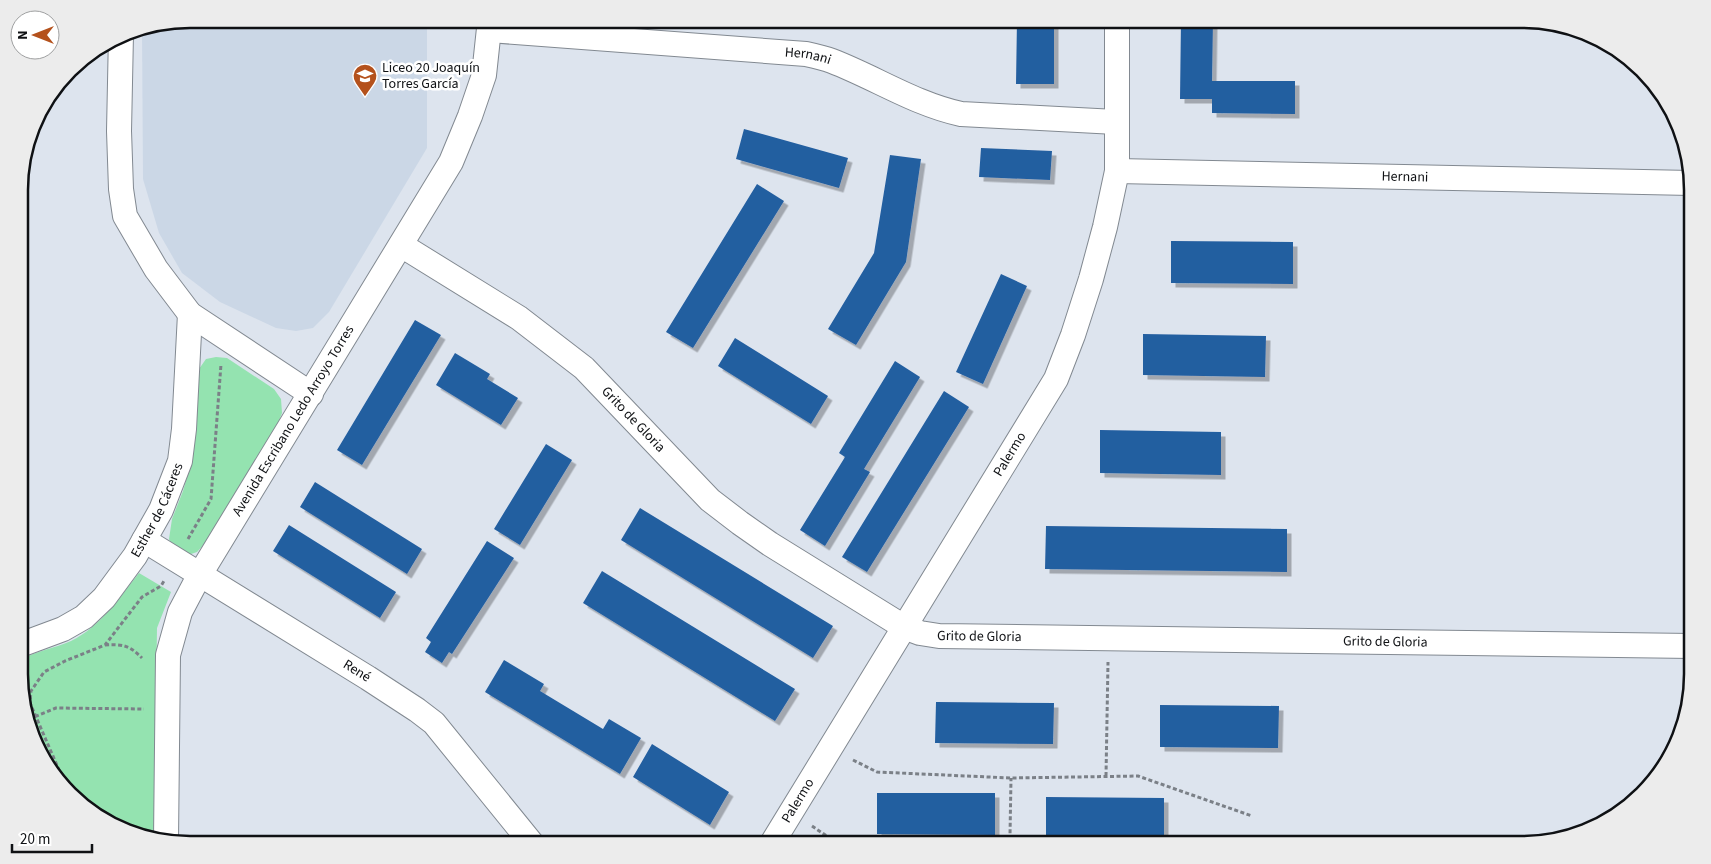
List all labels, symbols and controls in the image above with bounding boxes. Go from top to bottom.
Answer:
north arrow [10,10,60,60]
text: N [13,30,33,40]
street label: Hernani [784,42,834,70]
place label: Liceo 20 Joaquín Torres García [382,58,480,94]
school or university icon: Liceo 20 Joaquín Torres García [352,63,378,97]
street label: Hernani [1381,167,1429,188]
street label: Avenida Escribano Ledo Arroyo Torres [228,321,359,520]
street label: Grito de Gloria [597,382,670,457]
street label: Palermo [989,428,1031,480]
street label: Esther de Cáceres [126,460,188,561]
street label: Grito de Gloria [937,626,1022,647]
street label: Grito de Gloria [1343,631,1428,652]
street label: René [339,655,375,687]
street label: Palermo [777,775,819,827]
scale bar [12,822,92,854]
text: 20 m [20,829,50,850]

